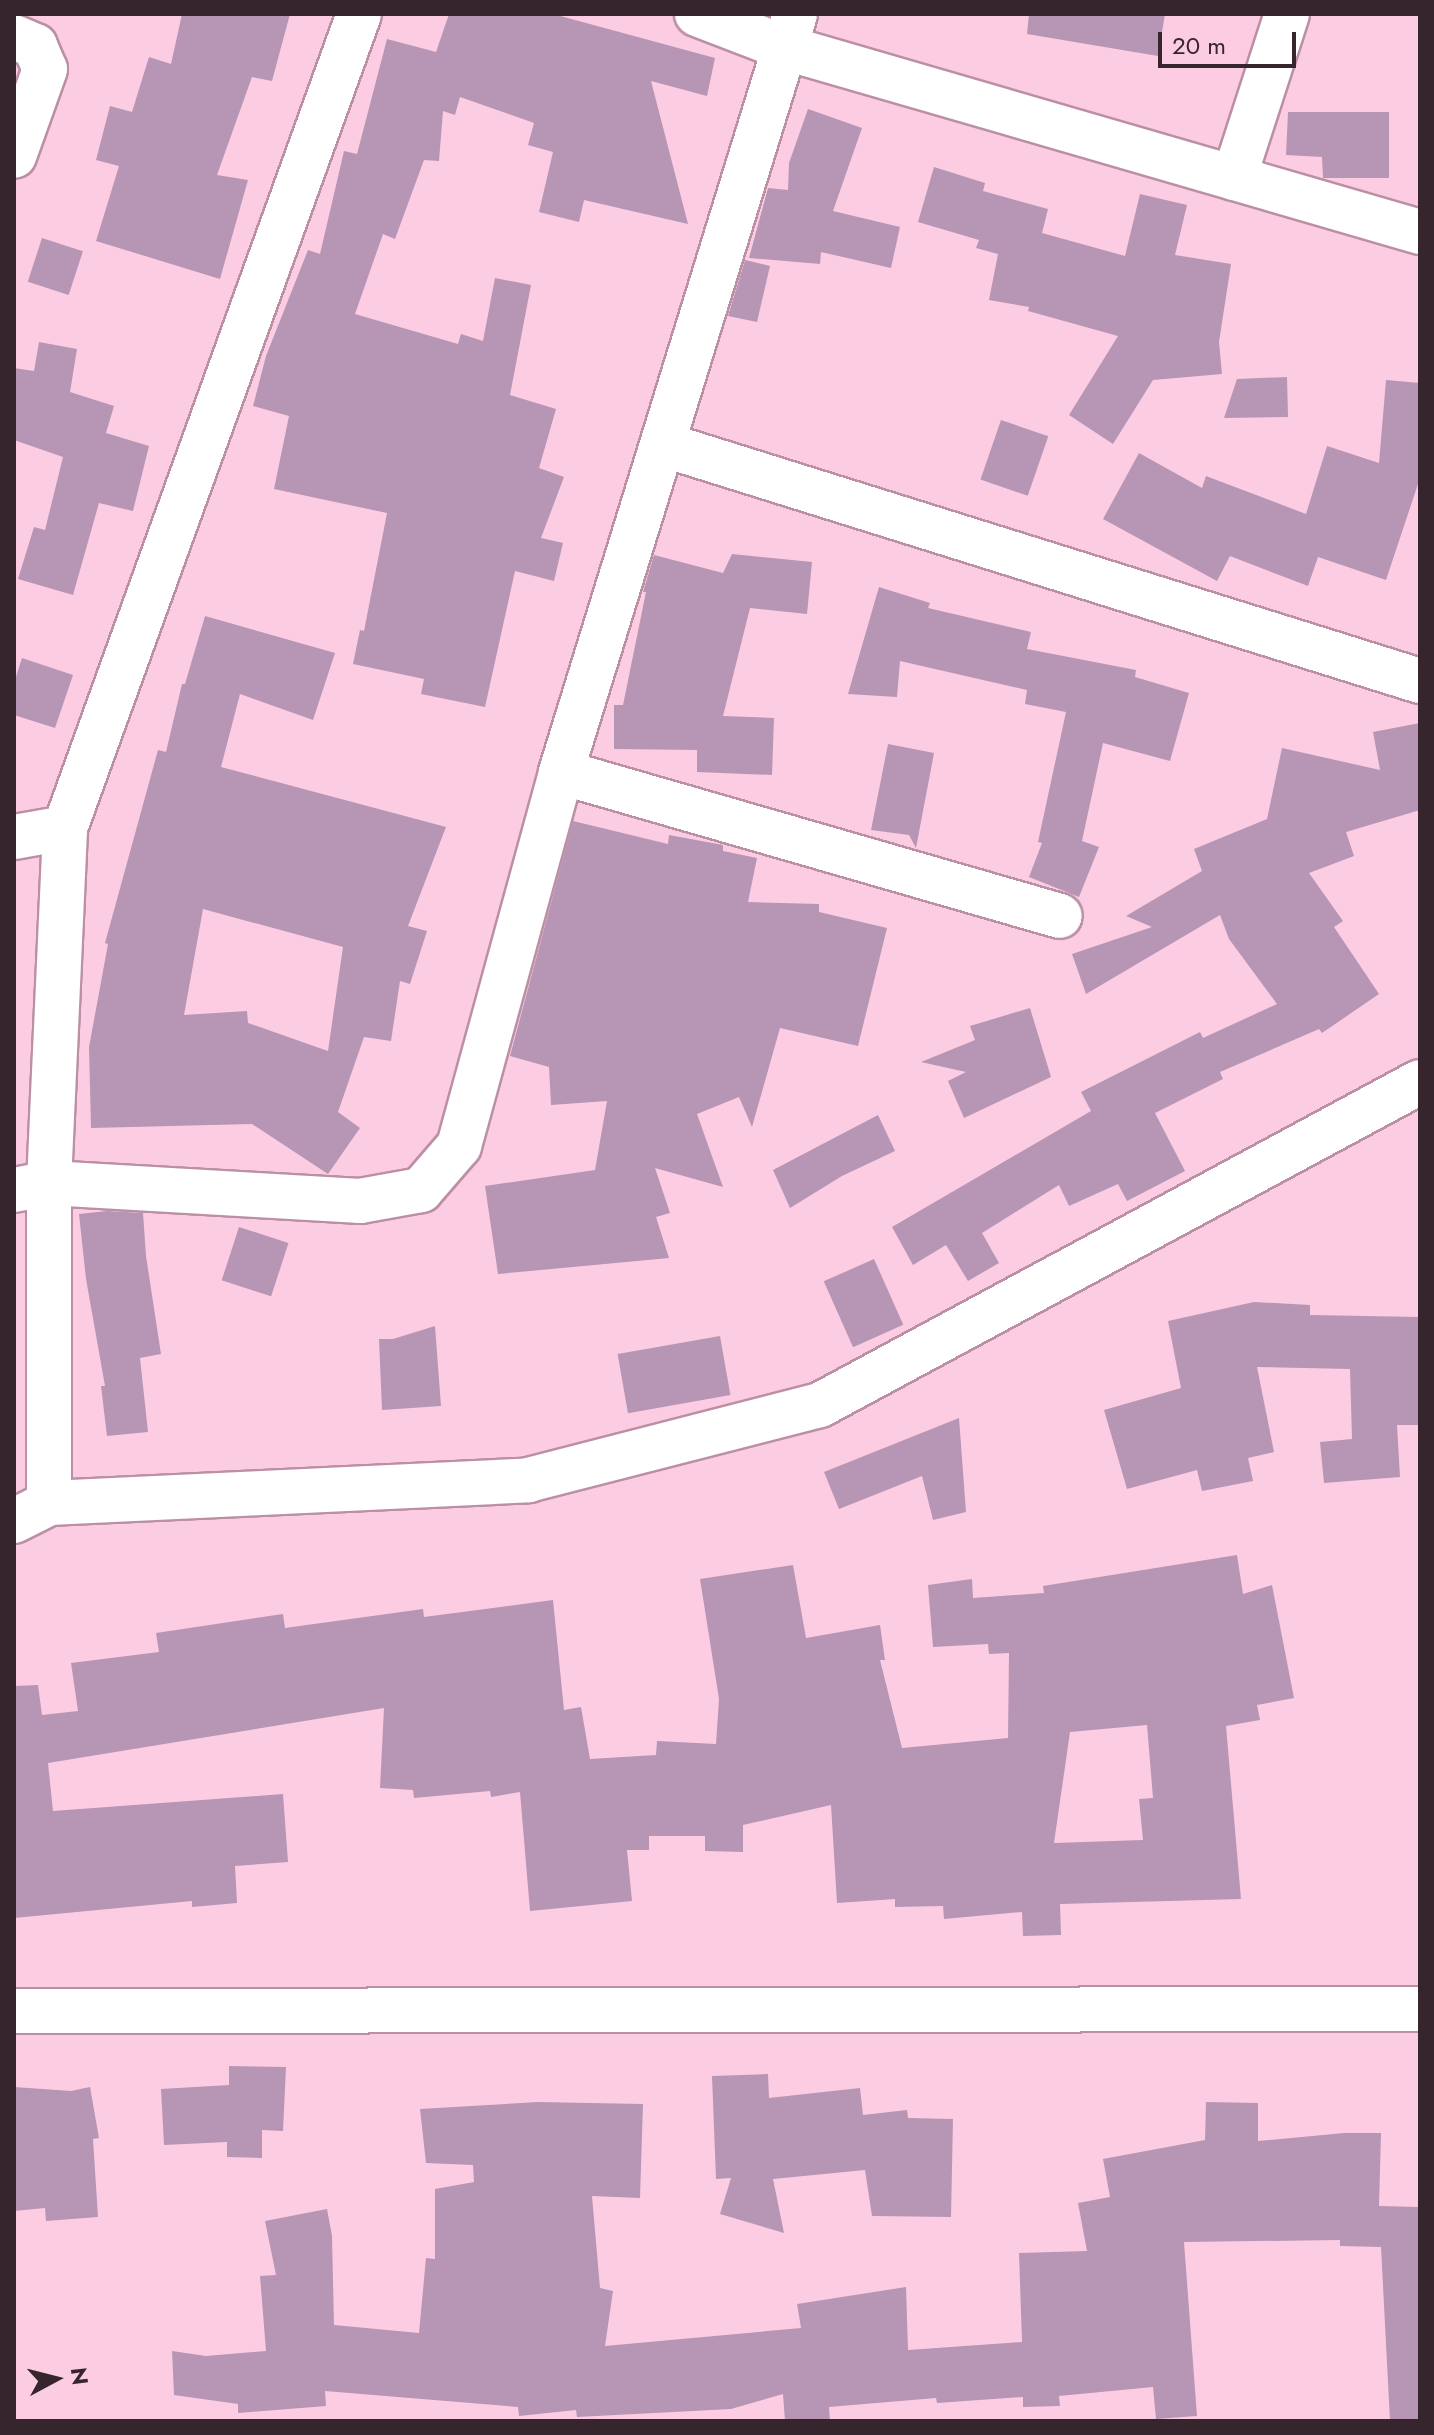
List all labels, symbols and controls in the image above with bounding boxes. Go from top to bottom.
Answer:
scale bar [1162,16,1300,66]
text: 20 m [1172,28,1226,63]
north arrow [16,2339,96,2419]
text: N [63,2365,97,2387]

